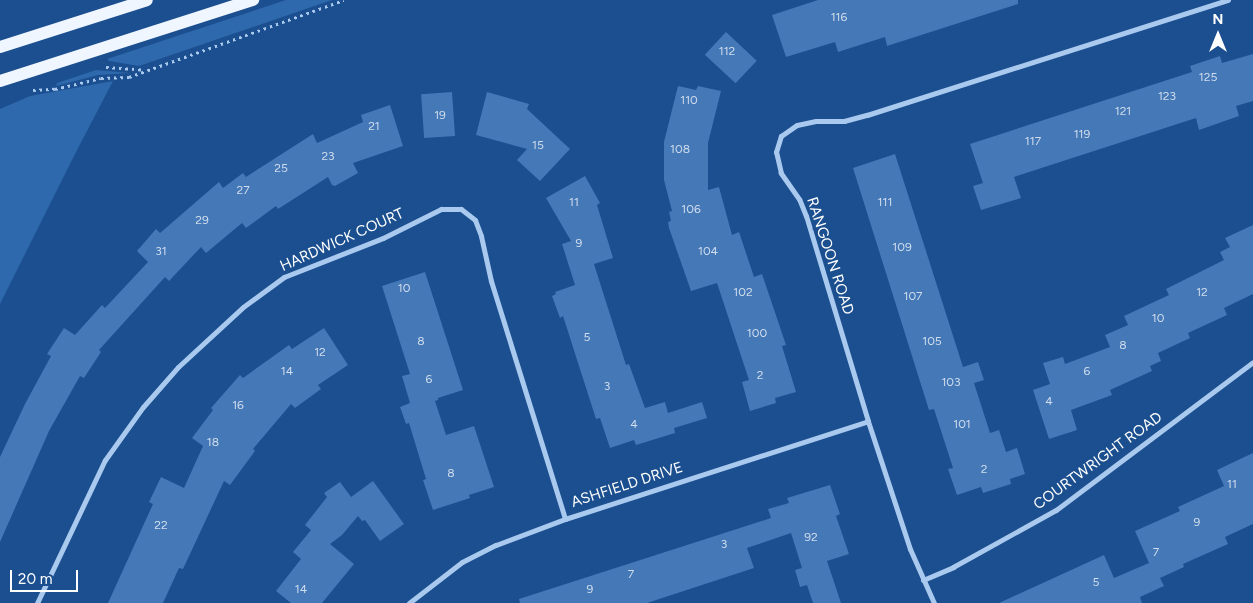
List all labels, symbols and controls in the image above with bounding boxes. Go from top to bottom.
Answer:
north arrow [1193,10,1243,60]
house number: 116 [831,11,847,25]
text: N [1213,11,1223,28]
house number: 112 [719,45,735,59]
house number: 125 [1199,71,1217,85]
house number: 123 [1158,90,1176,104]
house number: 110 [680,94,698,108]
house number: 121 [1115,105,1131,119]
house number: 19 [434,109,446,123]
house number: 21 [368,120,380,134]
house number: 119 [1074,128,1090,142]
house number: 117 [1025,135,1041,149]
house number: 15 [532,139,544,153]
house number: 108 [670,143,690,157]
house number: 23 [321,150,335,164]
house number: 25 [274,162,288,176]
house number: 27 [236,184,250,198]
street label: RANGOON ROAD [802,195,858,317]
house number: 11 [569,196,579,210]
house number: 111 [878,196,892,210]
house number: 106 [681,203,701,217]
street label: HARDWICK COURT [277,205,407,275]
house number: 29 [195,214,209,228]
house number: 9 [576,237,582,251]
house number: 109 [892,241,912,255]
house number: 31 [155,245,167,259]
house number: 104 [698,245,718,259]
house number: 10 [398,282,410,296]
house number: 102 [733,286,753,300]
house number: 12 [1196,286,1208,300]
house number: 107 [903,290,923,304]
house number: 10 [1152,312,1164,326]
house number: 100 [747,327,767,341]
house number: 5 [584,331,590,345]
house number: 8 [417,335,425,349]
house number: 105 [922,335,942,349]
house number: 8 [1119,339,1127,353]
house number: 12 [314,346,326,360]
house number: 14 [281,365,293,379]
house number: 6 [1084,365,1090,379]
house number: 2 [757,369,763,383]
house number: 6 [426,373,432,387]
house number: 103 [941,376,961,390]
house number: 3 [604,380,610,394]
house number: 4 [1045,395,1053,409]
house number: 16 [232,399,244,413]
street label: COURTWRIGHT ROAD [1030,408,1166,514]
house number: 4 [630,418,638,432]
house number: 101 [953,418,971,432]
house number: 18 [207,436,219,450]
street label: ASHFIELD DRIVE [569,458,685,512]
house number: 2 [981,463,987,477]
house number: 8 [447,467,455,481]
house number: 11 [1227,478,1237,492]
house number: 9 [1194,516,1200,530]
house number: 22 [154,519,168,533]
house number: 92 [804,531,818,545]
house number: 3 [721,538,727,552]
house number: 7 [1153,546,1159,560]
scale bar [12,560,80,592]
house number: 7 [628,568,634,582]
text: 20 m [18,570,52,588]
house number: 5 [1093,576,1099,590]
house number: 14 [295,583,307,597]
house number: 9 [587,583,593,597]

